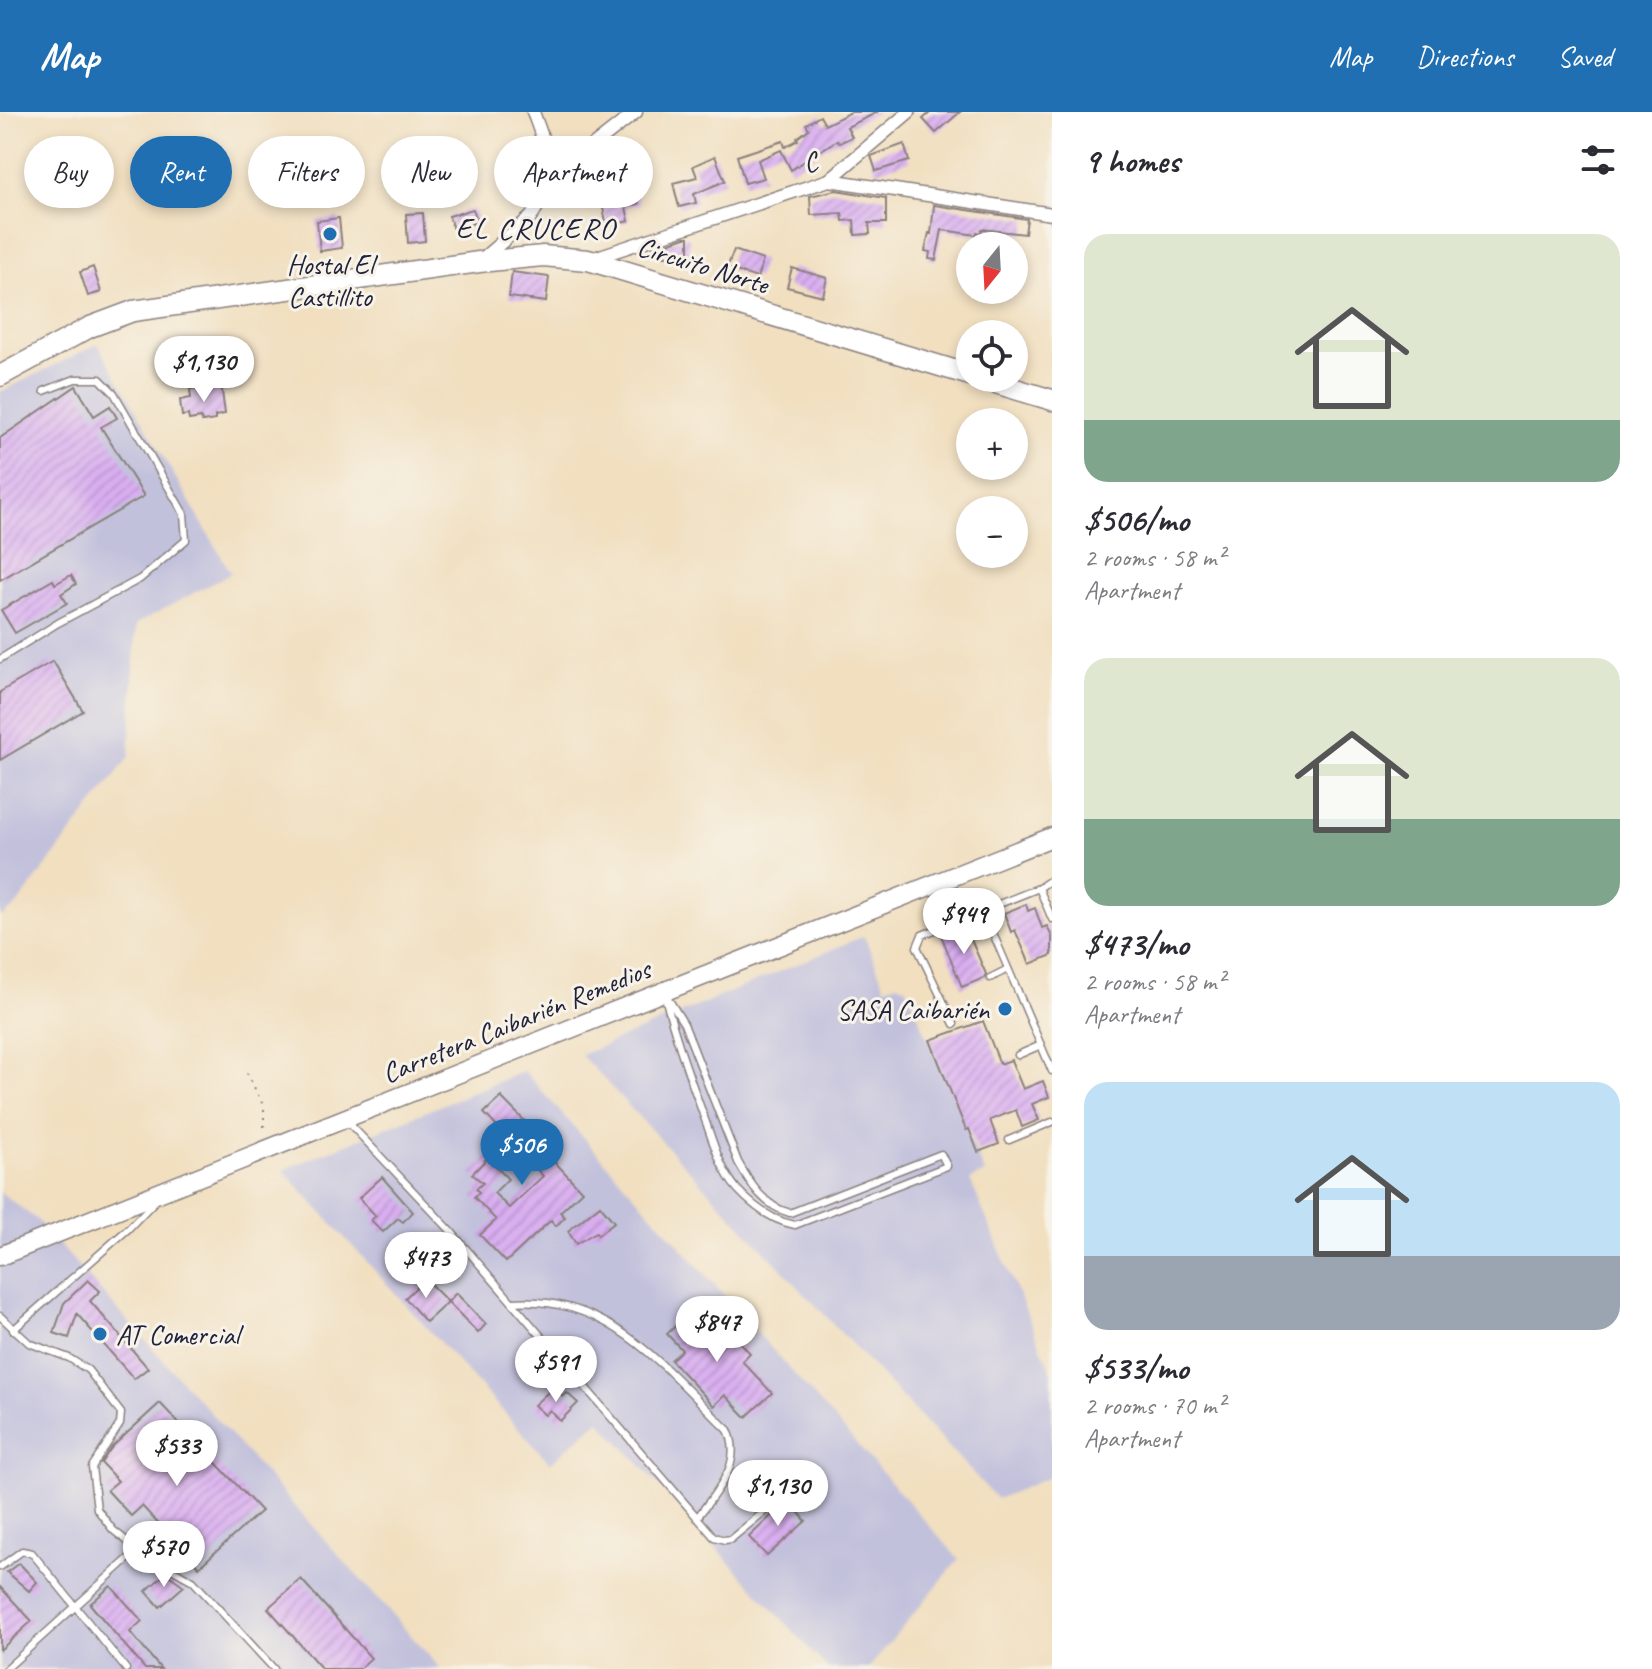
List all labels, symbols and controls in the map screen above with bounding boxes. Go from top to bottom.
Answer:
text: Map [40,33,99,80]
text: Map [1329,39,1372,74]
text: Directions [1416,39,1514,74]
text: Saved [1558,39,1612,74]
chip: Buy [24,136,114,208]
chip: Rent [130,136,232,208]
chip: Filters [248,136,365,208]
chip: New [381,136,478,208]
chip: Apartment [494,136,653,208]
icon: filters [1576,138,1620,182]
text: 9 homes [1084,139,1180,182]
street label: C [799,143,823,181]
district label: EL CRUCERO [456,209,617,247]
marker: Hostal El Castillito [321,225,339,243]
street label: Circuito Norte [633,229,774,302]
north arrow [956,232,1028,304]
map controls [956,232,1028,568]
place label: Hostal El Castillito [287,247,379,314]
icon: home [1280,286,1424,430]
button: locate [956,320,1028,392]
pin: $1,130 [139,336,269,404]
text: $1,130 [172,345,236,378]
button: + [956,408,1028,480]
button: − [956,496,1028,568]
text: $506/mo [1084,498,1189,541]
text: 2 rooms · 58 m² [1084,541,1225,574]
text: Apartment [1084,574,1180,607]
icon: home [1280,710,1424,854]
pin: $949 [917,888,1011,956]
text: $949 [941,897,987,930]
text: $473/mo [1084,922,1189,965]
street label: Carretera Caibarién Remedios [377,950,657,1091]
text: 2 rooms · 58 m² [1084,965,1225,998]
place label: SASA Caibarién [837,992,990,1027]
text: Apartment [1084,998,1180,1031]
marker: SASA Caibarién [996,1000,1014,1018]
pin: $506 [475,1119,569,1187]
text: $506 [499,1128,545,1161]
icon: home [1280,1134,1424,1278]
pin: $473 [379,1232,473,1300]
text: $473 [403,1241,449,1274]
pin: $847 [670,1296,764,1364]
text: $847 [694,1305,740,1338]
place label: AT Comercial [116,1317,244,1352]
marker: AT Comercial [91,1325,109,1343]
pin: $591 [509,1336,603,1404]
text: $591 [533,1345,579,1378]
text: $533/mo [1084,1346,1188,1389]
text: 2 rooms · 70 m² [1084,1389,1225,1422]
pin: $533 [130,1420,224,1488]
text: Apartment [1084,1422,1180,1455]
text: $533 [154,1429,200,1462]
pin: $1,130 [713,1460,843,1528]
text: $1,130 [746,1469,810,1502]
pin: $570 [117,1521,211,1589]
text: $570 [141,1530,187,1563]

